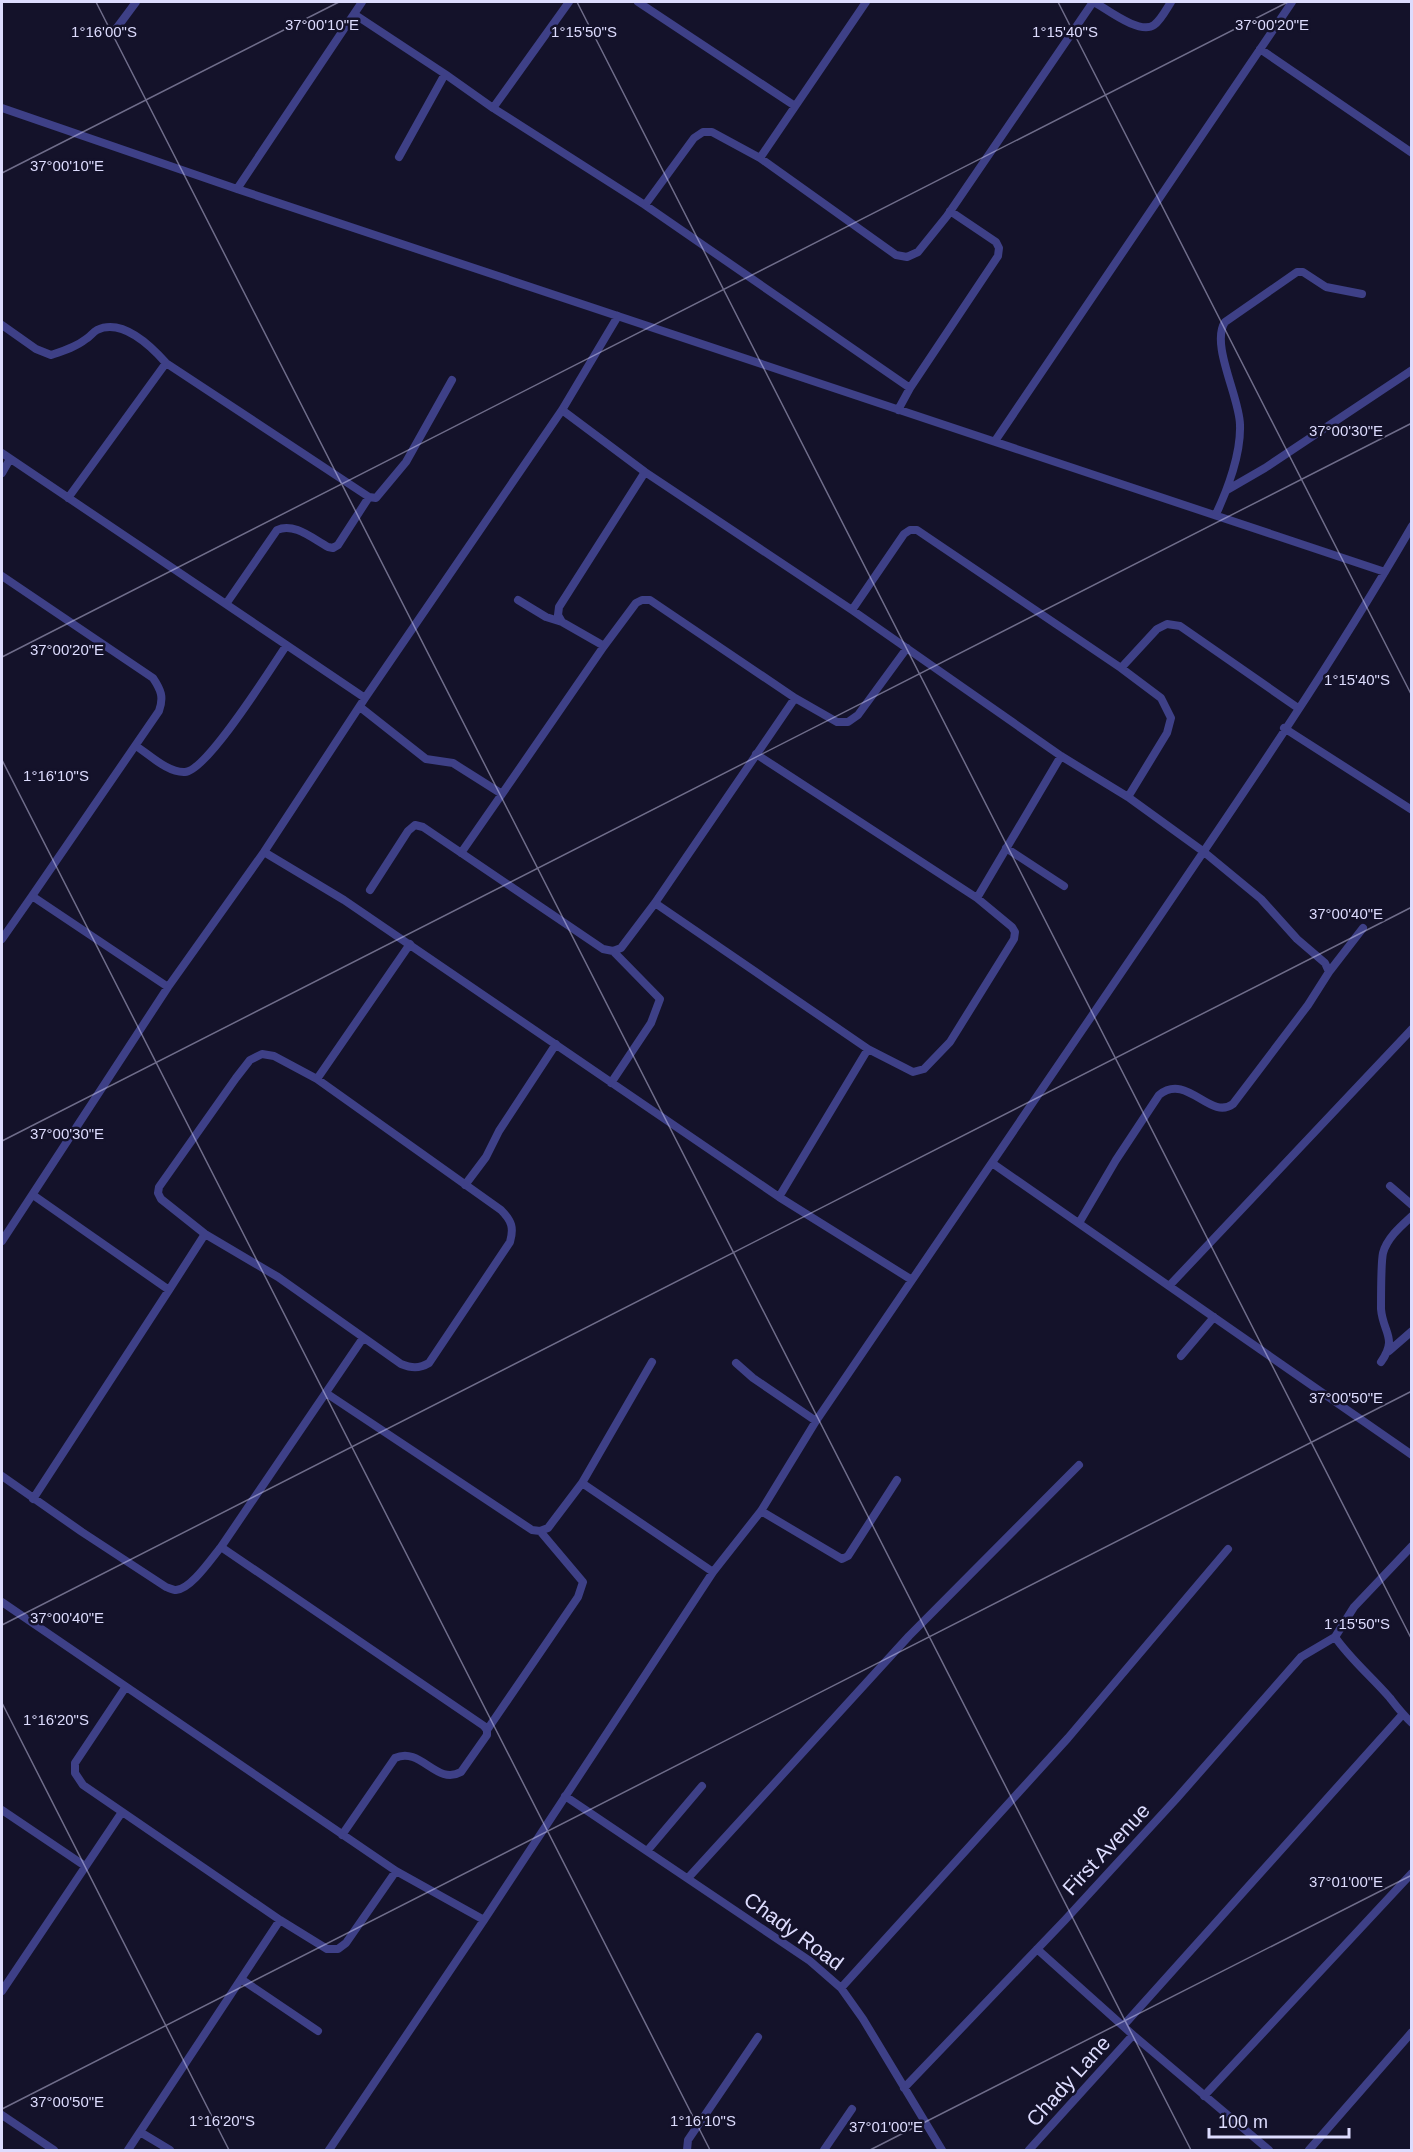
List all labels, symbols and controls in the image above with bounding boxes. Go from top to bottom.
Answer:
text: 37°00'10"E [285,16,359,33]
text: 37°00'20"E [1235,16,1309,33]
text: 1°16'00"S [71,23,137,40]
text: 1°15'50"S [551,23,617,40]
text: 1°15'40"S [1032,23,1098,40]
text: 37°00'10"E [30,157,104,174]
text: 37°00'30"E [1309,422,1383,439]
text: 37°00'20"E [30,641,104,658]
text: 1°15'40"S [1324,671,1390,688]
text: 1°16'10"S [23,767,89,784]
text: 37°00'40"E [1309,905,1383,922]
text: 37°00'30"E [30,1125,104,1142]
text: 37°00'50"E [1309,1389,1383,1406]
text: 37°00'40"E [30,1609,104,1626]
text: 1°15'50"S [1324,1615,1390,1632]
text: 1°16'20"S [23,1711,89,1728]
street label: First Avenue [1058,1799,1154,1899]
text: 37°01'00"E [1309,1873,1383,1890]
street label: Chady Road [740,1887,848,1975]
street label: Chady Lane [1022,2031,1114,2131]
text: 37°00'50"E [30,2093,104,2110]
scale bar [1209,2101,1348,2139]
text: 1°16'20"S [189,2112,255,2129]
text: 1°16'10"S [670,2112,736,2129]
text: 100 m [1218,2112,1268,2132]
text: 37°01'00"E [849,2118,923,2135]

